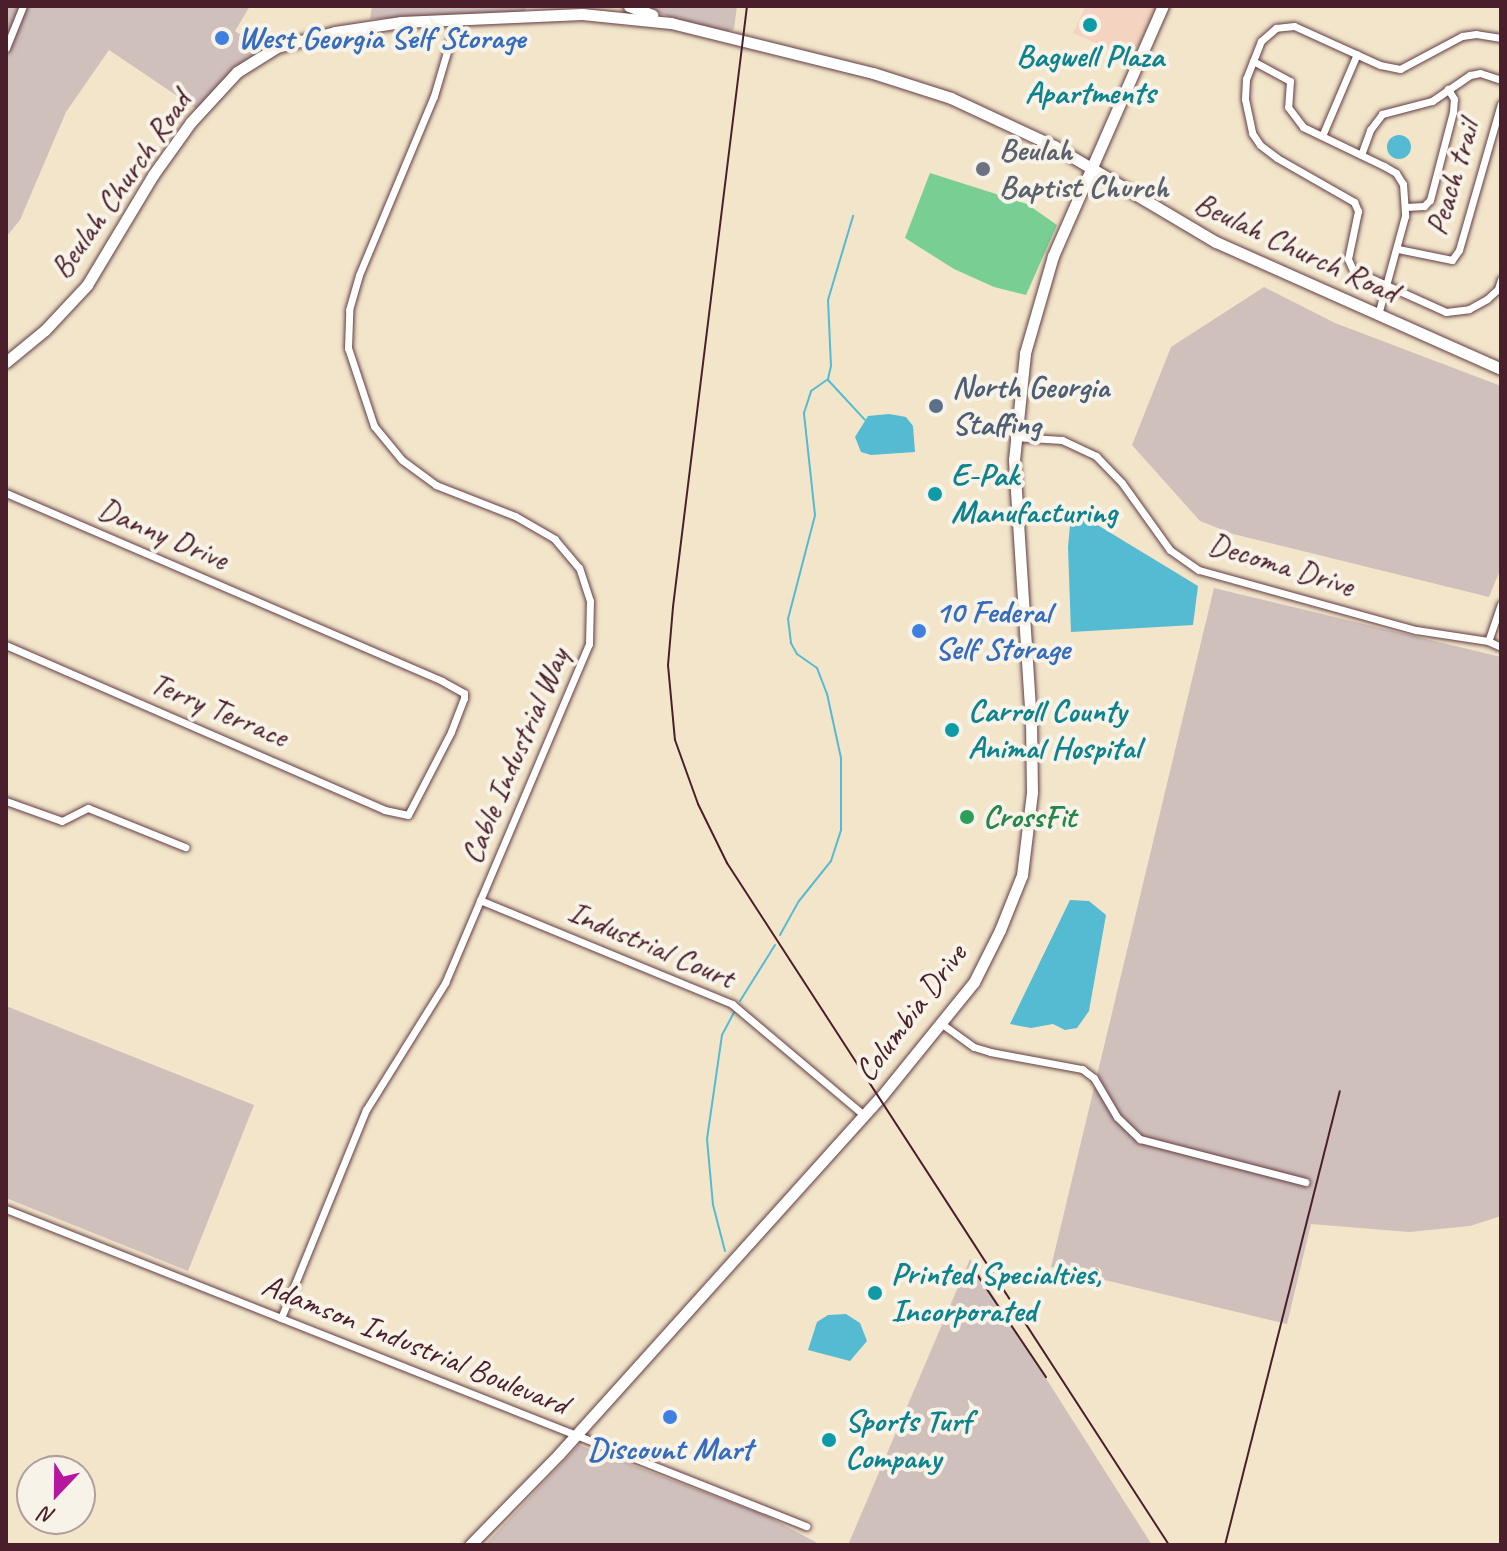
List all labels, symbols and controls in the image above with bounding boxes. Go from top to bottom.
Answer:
marker: Bagwell Plaza Apartments [1081,16,1099,34]
place label: West Georgia Self Storage [238,19,526,57]
marker: West Georgia Self Storage [213,29,231,47]
place label: Bagwell Plaza Apartments [1016,38,1164,113]
street label: Beulah Church Road [42,83,200,287]
street label: Peach trail [1417,116,1489,240]
place label: Beulah Baptist Church [999,132,1170,207]
marker: Beulah Baptist Church [974,160,992,178]
street label: Beulah Church Road [1188,184,1404,312]
place label: North Georgia Staffing [952,369,1110,444]
marker: North Georgia Staffing [927,397,945,415]
place label: E-Pak Manufacturing [951,457,1117,532]
marker: E-Pak Manufacturing [926,485,944,503]
street label: Danny Drive [92,489,234,579]
street label: Decoma Drive [1204,525,1358,605]
place label: 10 Federal Self Storage [935,594,1070,669]
marker: 10 Federal Self Storage [910,622,928,640]
street label: Cable Industrial Way [452,642,578,870]
street label: Terry Terrace [145,664,293,756]
place label: Carroll County Animal Hospital [968,693,1140,768]
marker: Carroll County Animal Hospital [943,721,961,739]
place label: CrossFit [983,798,1076,836]
marker: CrossFit [958,808,976,826]
street label: Industrial Court [562,893,740,997]
street label: Columbia Drive [847,937,975,1089]
place label: Printed Specialties, Incorporated [891,1256,1101,1331]
street label: Adamson Industrial Boulevard [256,1266,574,1424]
marker: Printed Specialties, Incorporated [866,1284,884,1302]
place label: Sports Turf Company [845,1403,970,1478]
marker: Discount Mart [661,1408,679,1426]
place label: Discount Mart [588,1430,752,1468]
marker: Sports Turf Company [820,1431,838,1449]
north arrow [16,1455,96,1535]
text: N [36,1500,59,1531]

